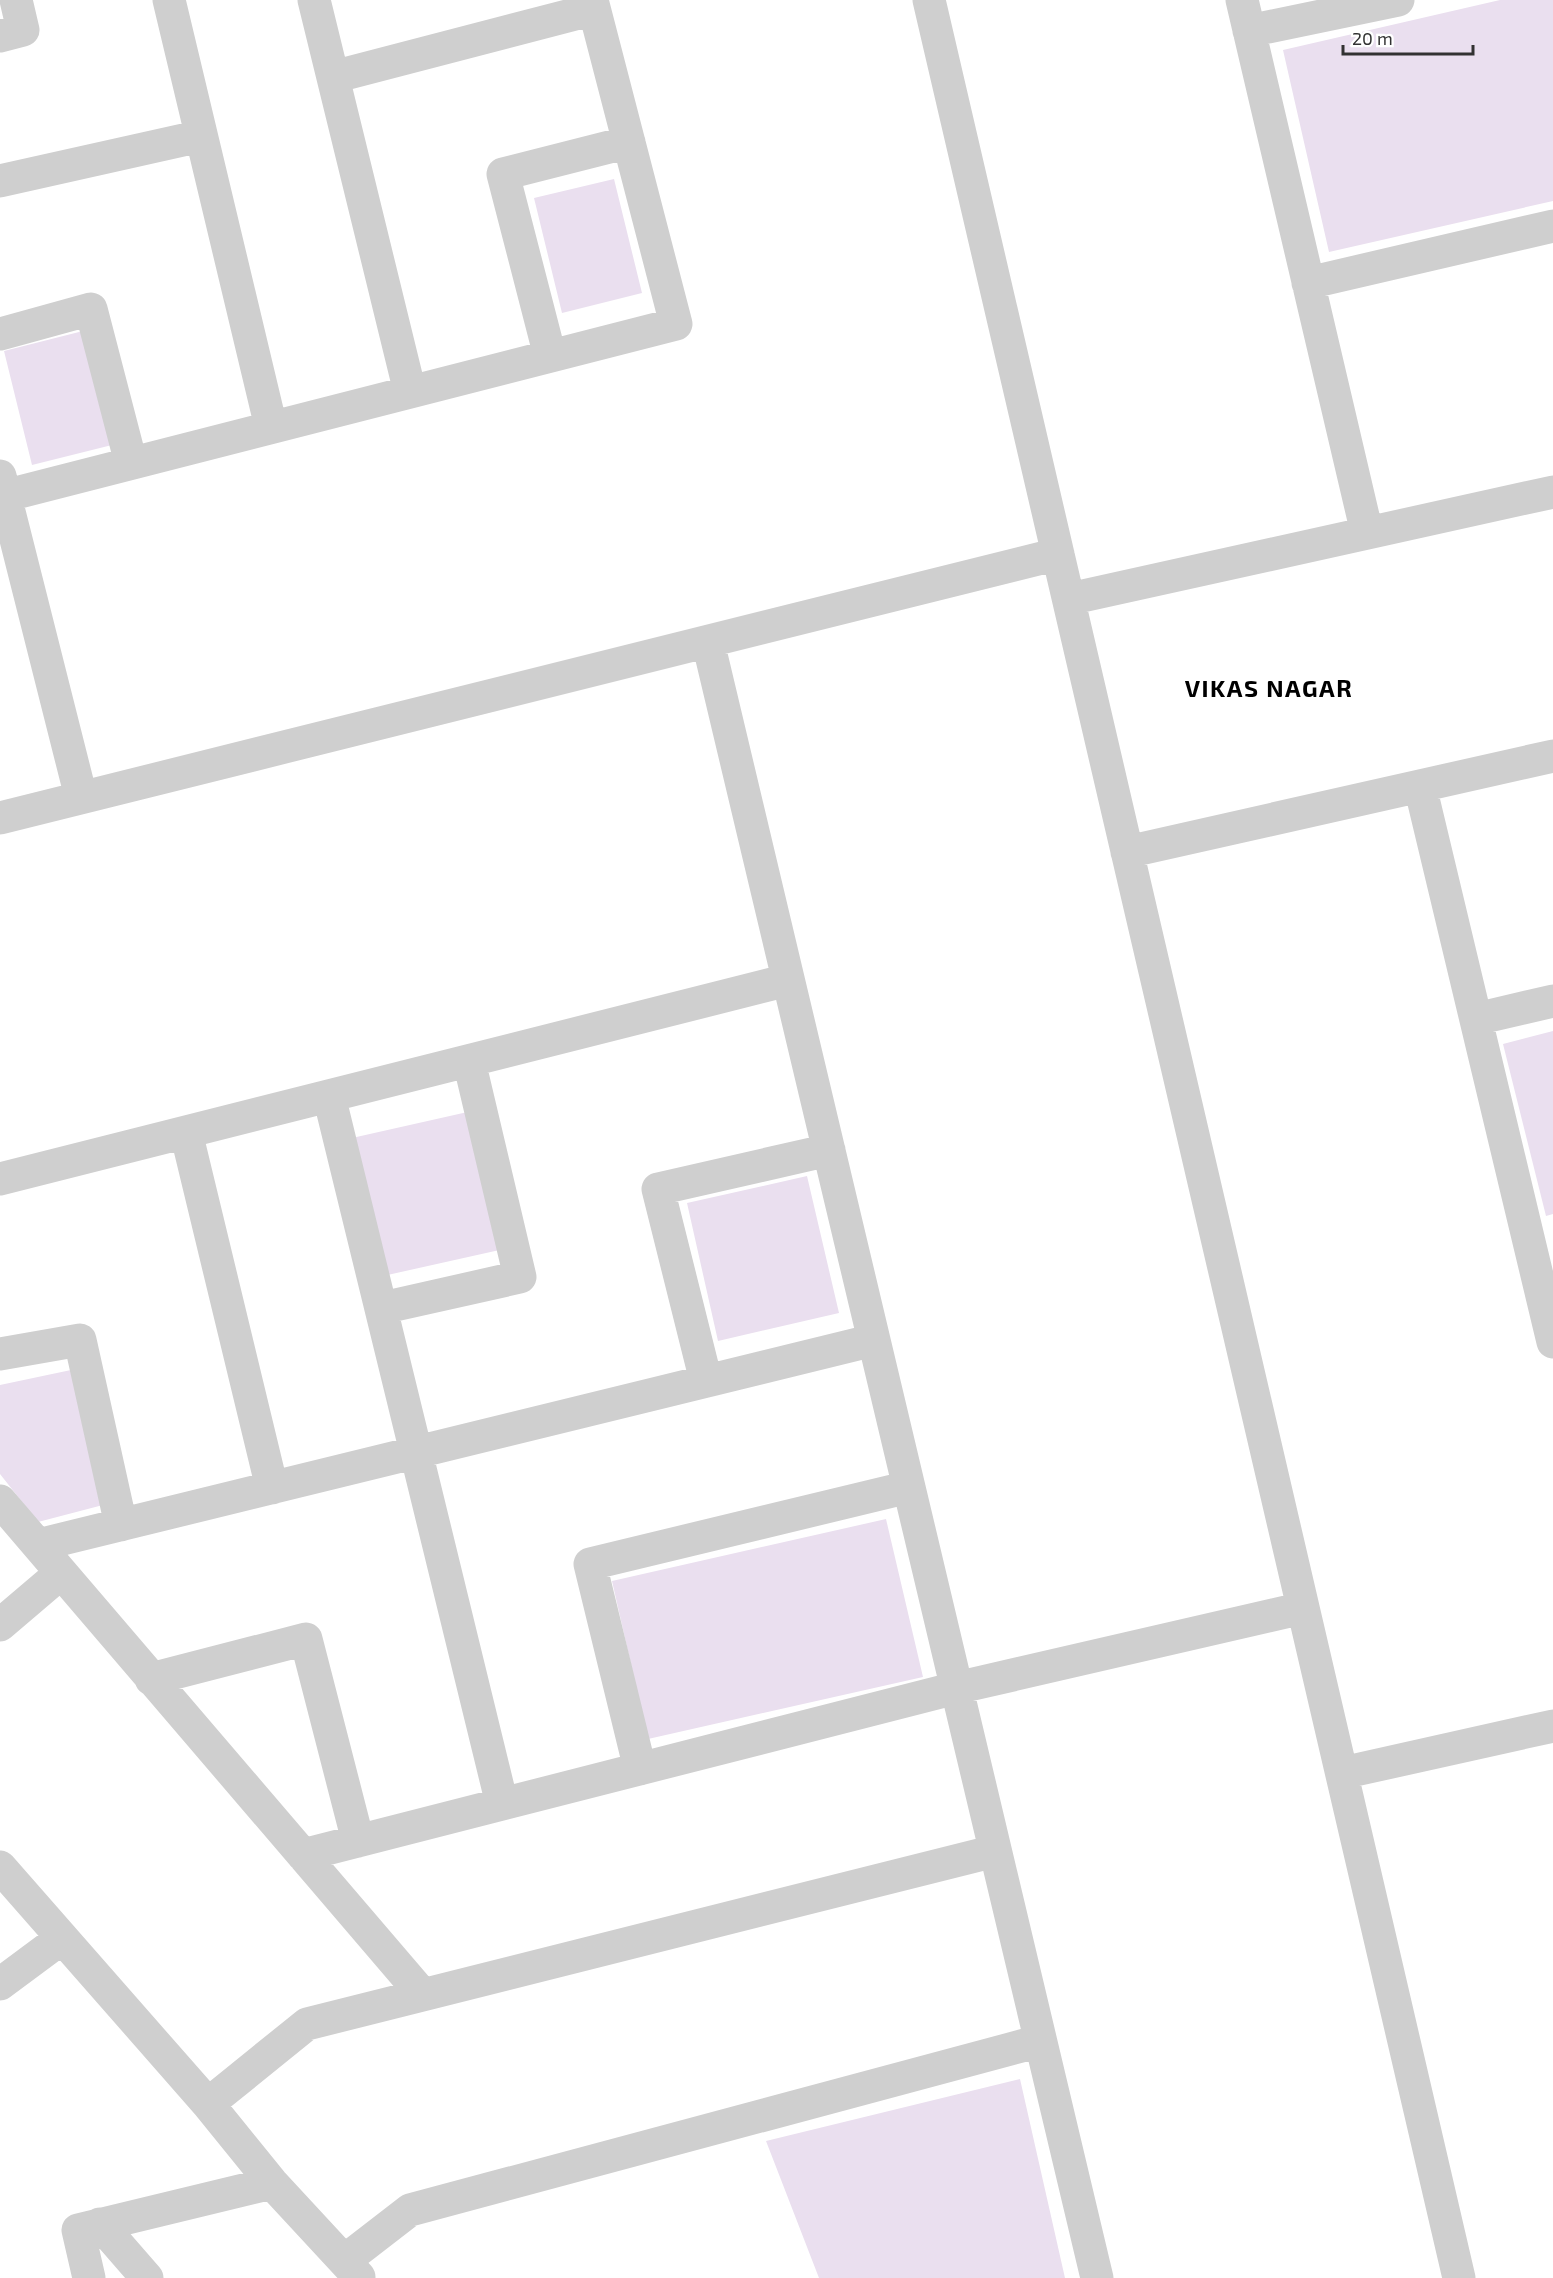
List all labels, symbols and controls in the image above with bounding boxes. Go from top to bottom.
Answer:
scale bar [1343,18,1474,56]
text: 20 m [1352,27,1393,49]
district label: VIKAS NAGAR [1185,673,1353,702]

